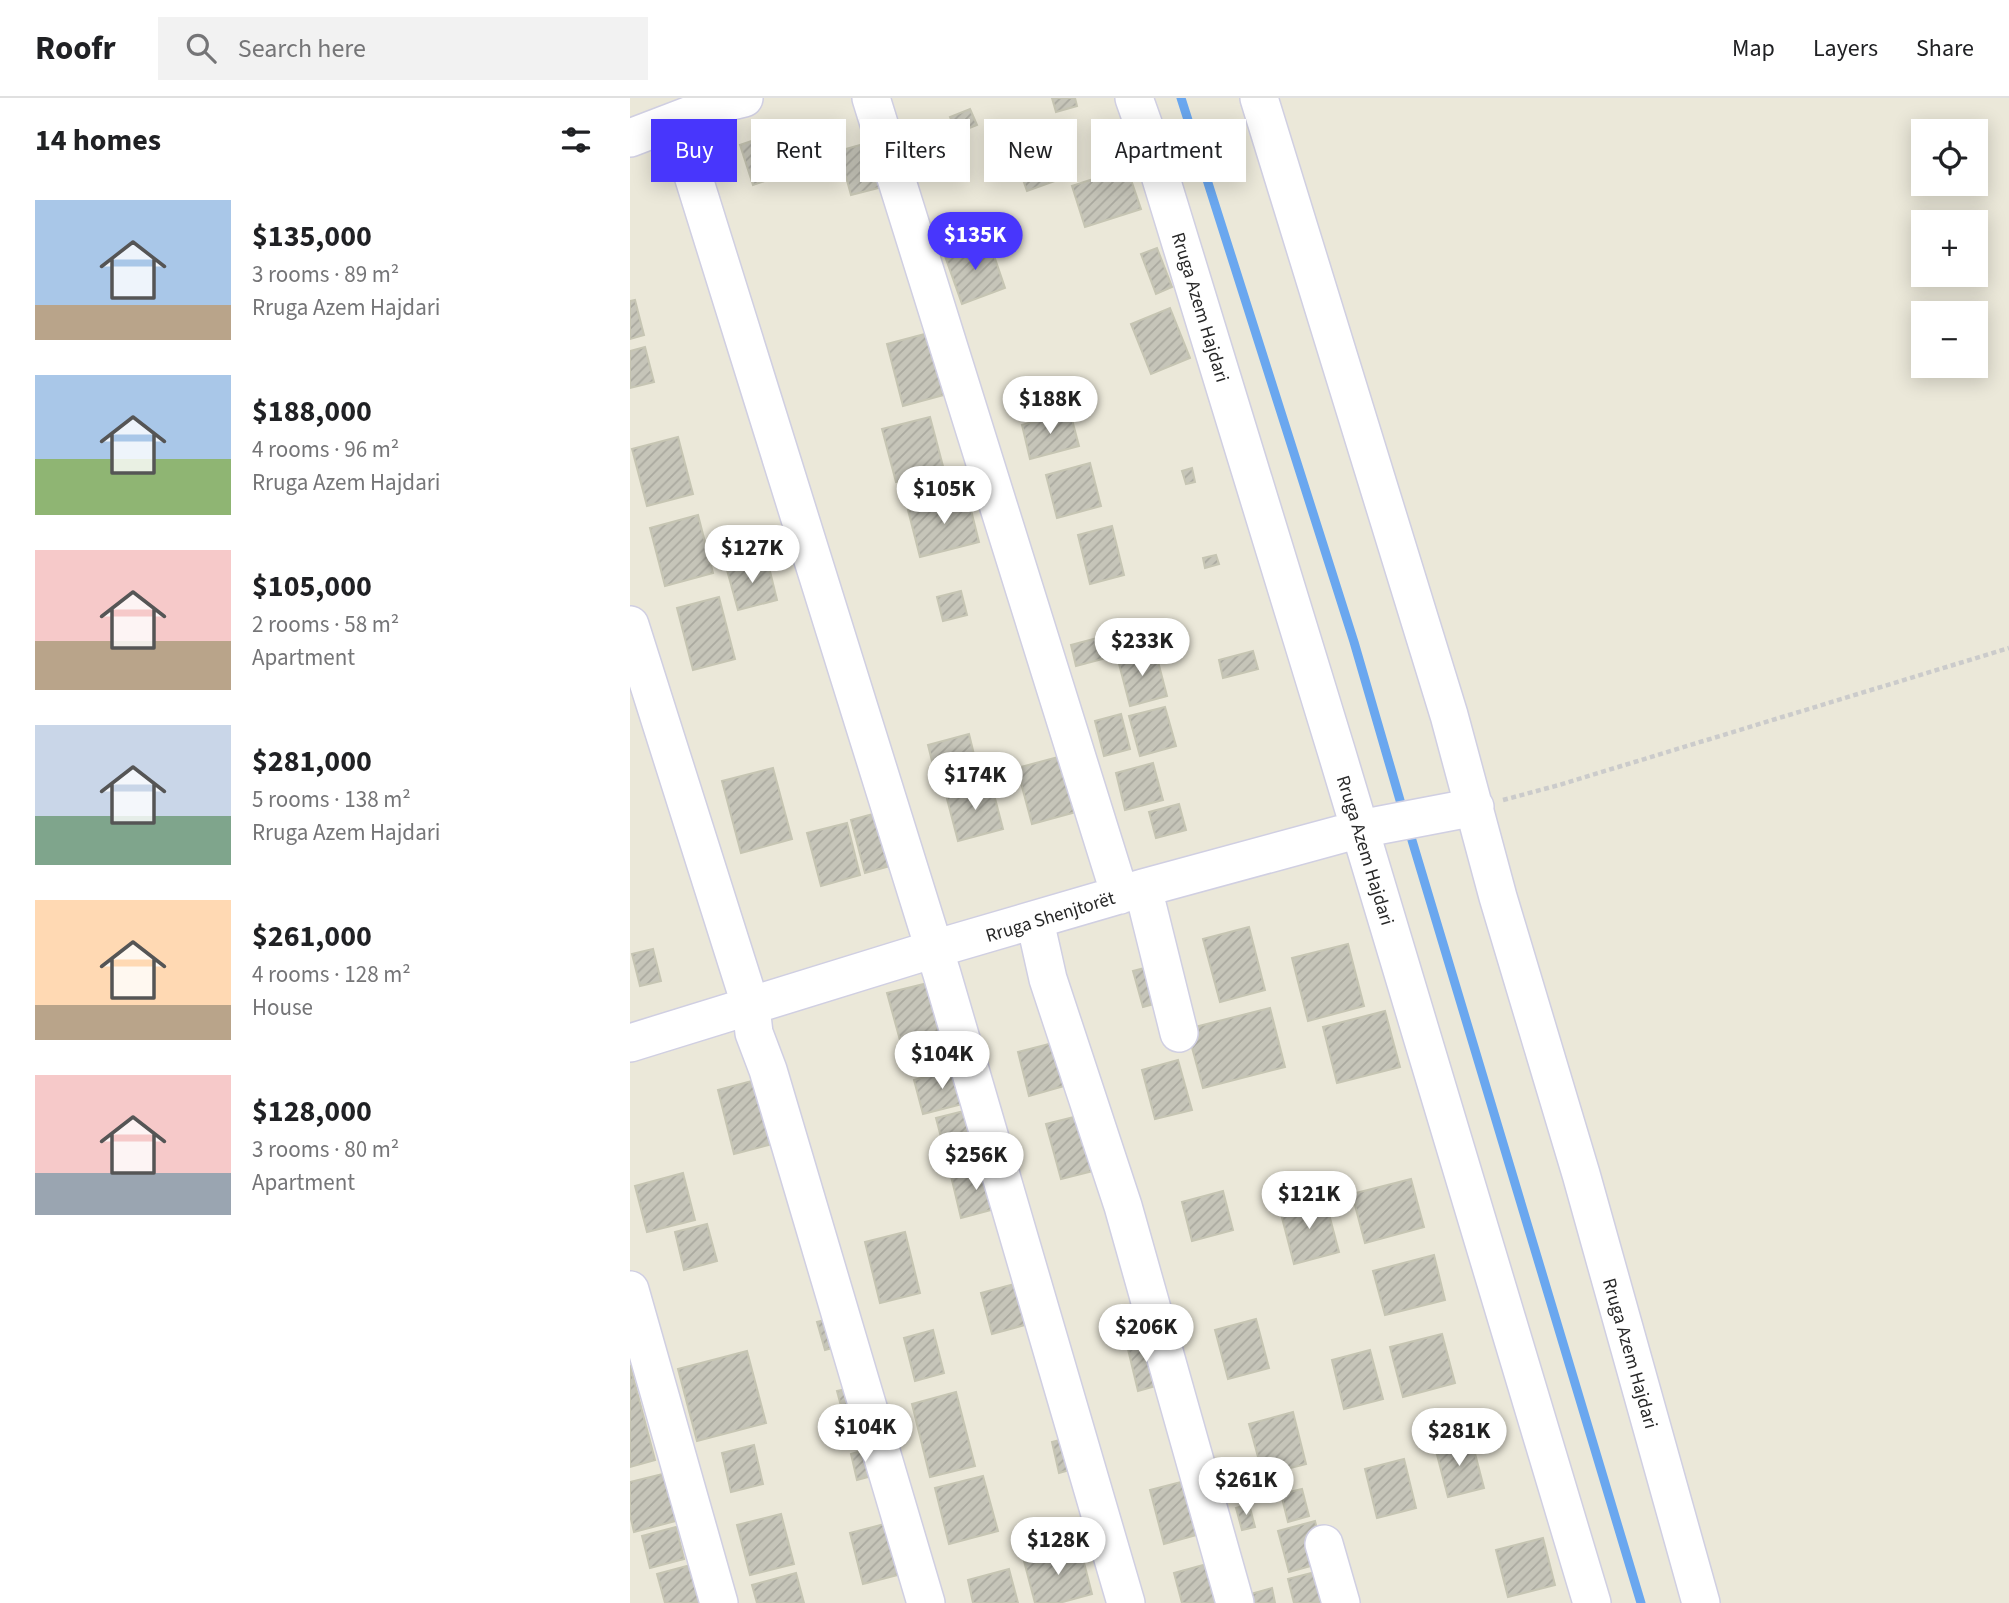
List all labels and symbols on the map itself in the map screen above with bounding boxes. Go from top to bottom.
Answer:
pin: $135K [926,212,1024,272]
street label: Rruga Azem Hajdari [1164,229,1235,386]
pin: $188K [1001,376,1099,436]
pin: $105K [895,466,993,526]
pin: $127K [703,526,801,585]
pin: $233K [1093,618,1191,678]
pin: $174K [926,752,1024,812]
street label: Rruga Azem Hajdari [1329,772,1400,929]
street label: Rruga Shenjtorët [982,885,1119,950]
pin: $104K [893,1032,991,1091]
pin: $256K [927,1132,1025,1192]
pin: $121K [1260,1172,1358,1231]
street label: Rruga Azem Hajdari [1595,1275,1664,1432]
pin: $206K [1097,1304,1195,1364]
pin: $104K [816,1404,914,1464]
pin: $281K [1410,1408,1508,1468]
pin: $261K [1197,1458,1295,1517]
pin: $128K [1009,1518,1107,1577]

